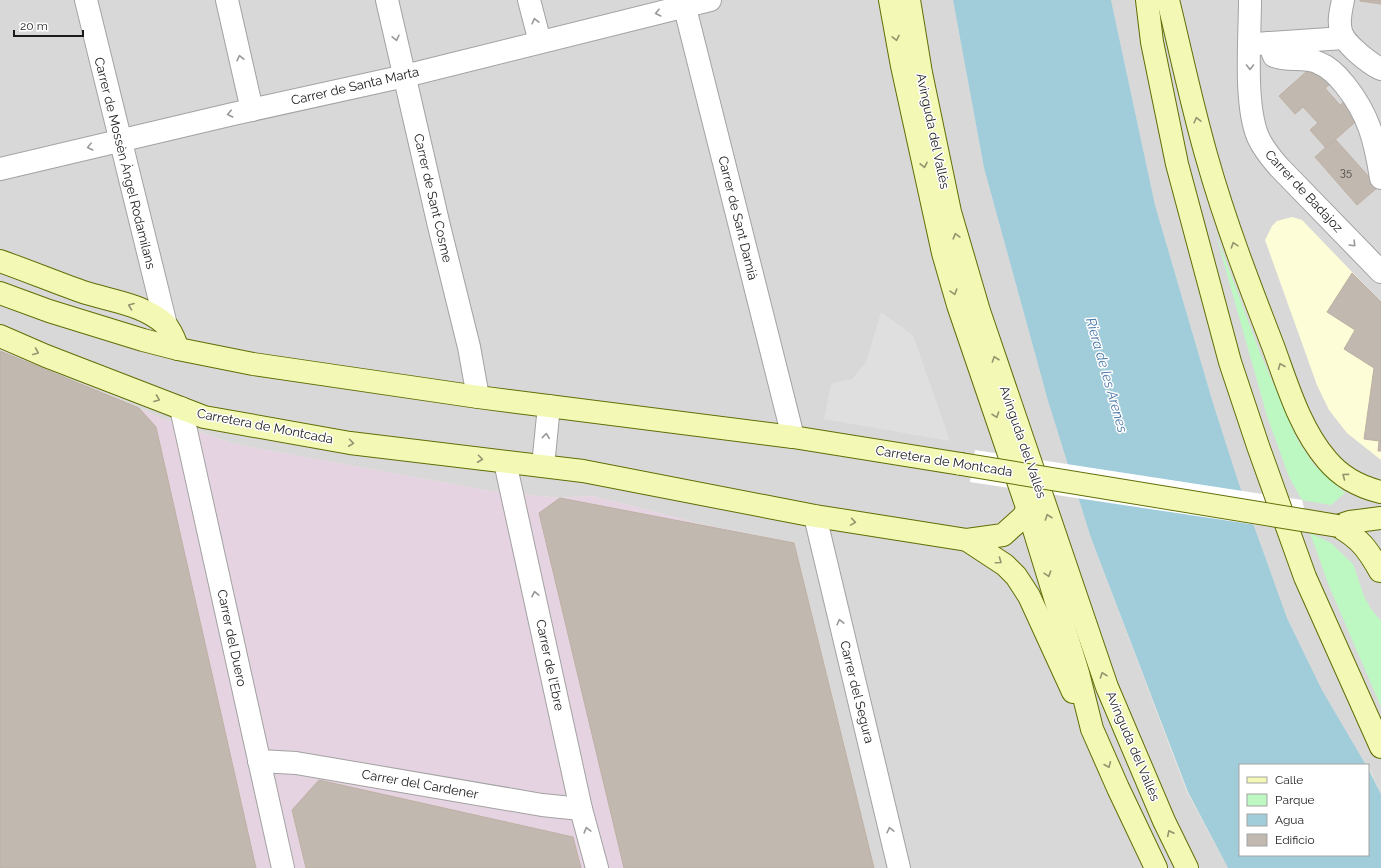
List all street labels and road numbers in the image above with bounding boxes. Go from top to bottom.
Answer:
street label: Carrer de Mossèn Àngel Rodamilans [91,56,159,270]
street label: Carrer de Santa Marta [290,64,420,108]
street label: Avinguda del Vallès [913,72,953,190]
street label: Carrer de Sant Cosme [411,132,455,264]
street label: Carrer de Badajoz [1262,147,1346,235]
street label: Carrer de Sant Damià [715,154,761,282]
street label: Avinguda del Vallès [997,384,1049,500]
street label: Carretera de Montcada [196,405,334,447]
street label: Carretera de Montcada [874,443,1014,479]
street label: Carrer del Duero [214,588,250,688]
street label: Carrer de l'Ebre [533,618,567,712]
street label: Carrer del Segura [837,639,877,745]
street label: Avinguda del Vallès [1103,689,1163,803]
street label: Carrer del Cardener [361,766,480,802]

